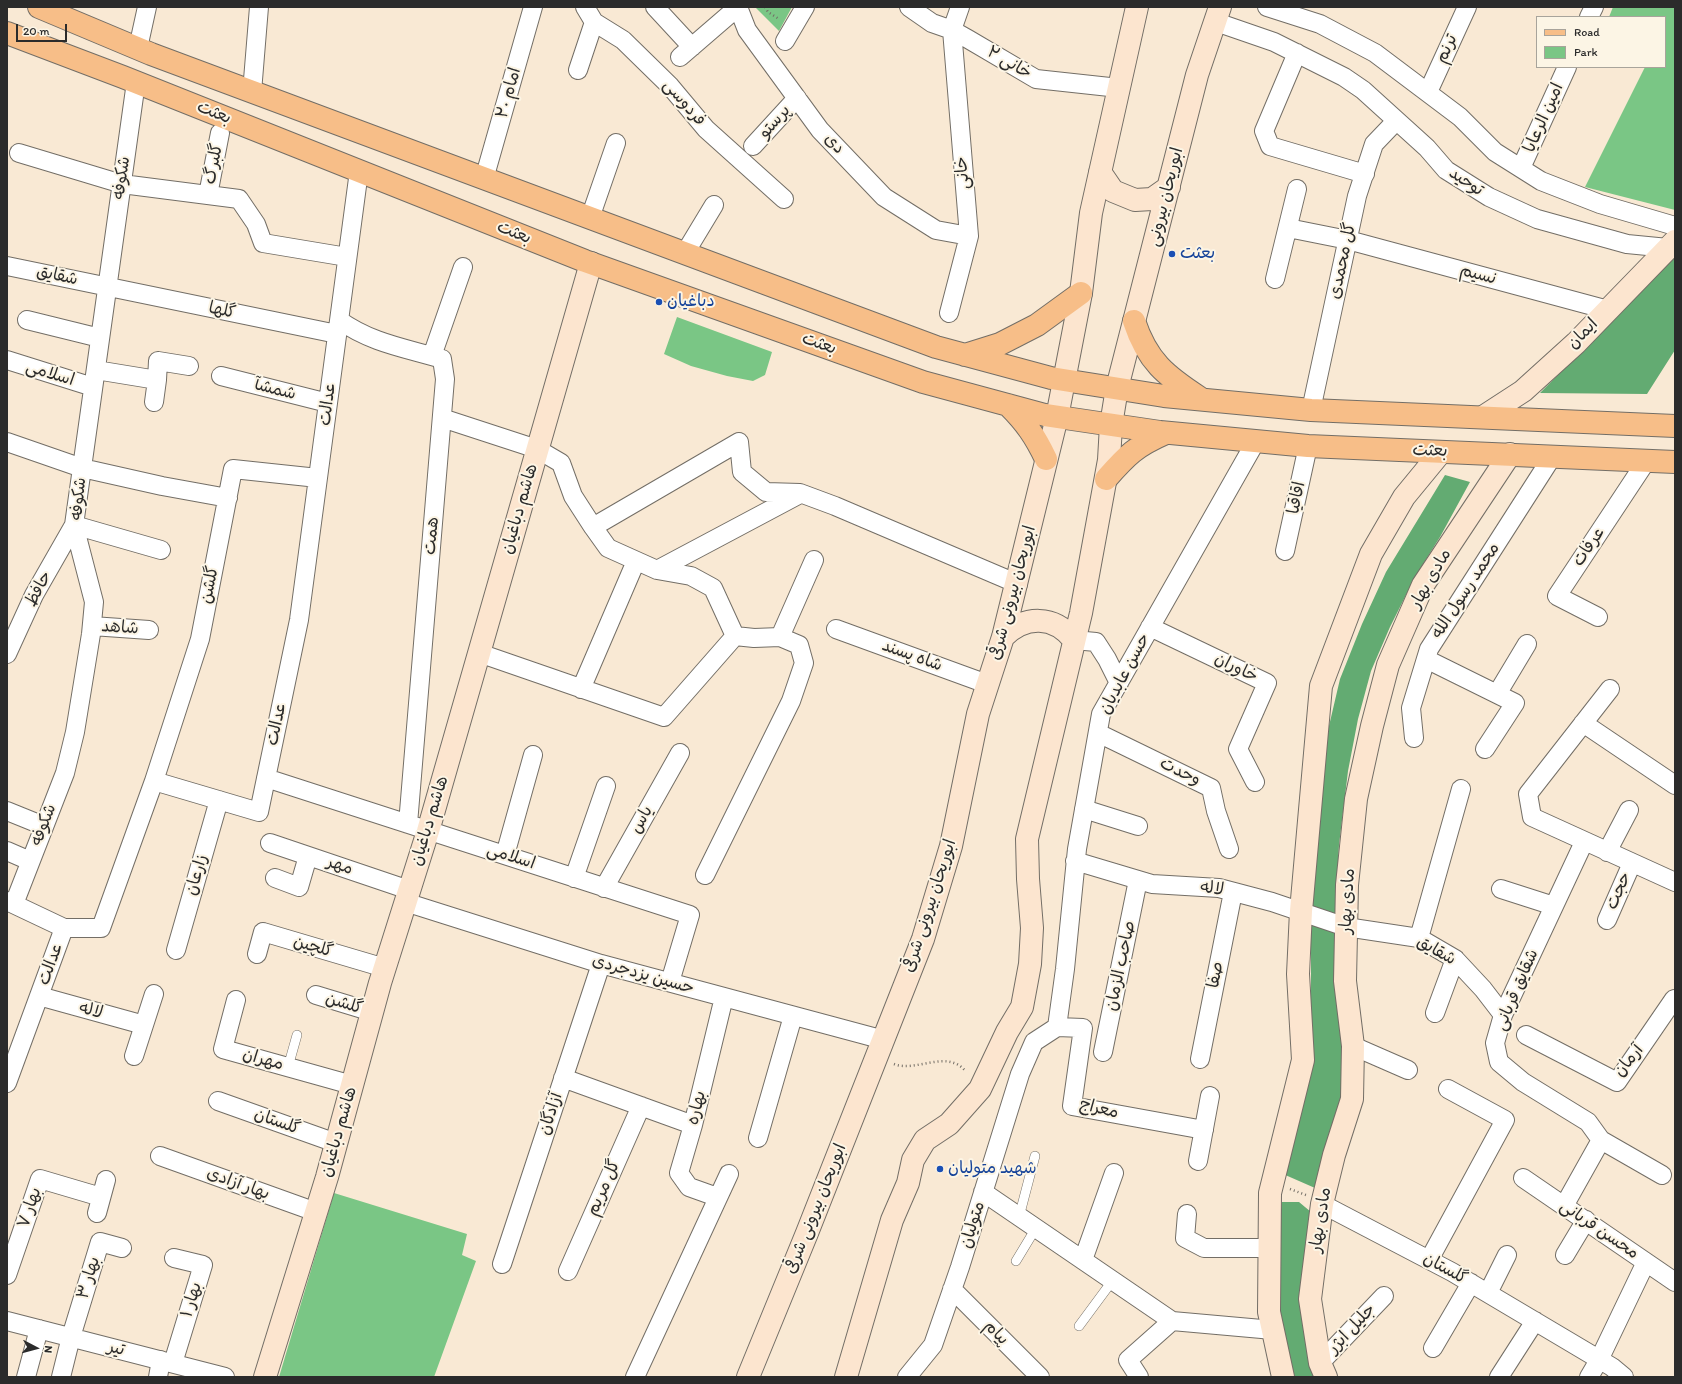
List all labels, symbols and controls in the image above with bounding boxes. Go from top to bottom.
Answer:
scale bar [18,16,69,42]
legend [1536,16,1666,68]
text: 20 m [23,24,50,38]
text: Road [1574,25,1600,39]
street label: ترنم [1431,31,1463,67]
street label: خانی ۲ [983,42,1035,84]
text: Park [1574,45,1598,59]
street label: امام ۲۰ [492,65,526,121]
street label: فردوسی [658,76,710,130]
street label: امین الرعایا [1520,80,1568,156]
street label: بعثت [194,97,234,129]
street label: پرستو [755,101,795,143]
street label: دی [819,129,849,159]
street label: گلبرگ [200,142,228,186]
street label: ابوریحان بیرونی [1144,145,1188,249]
street label: شکوفه [109,155,135,201]
street label: خانی [951,156,975,190]
street label: توحید [1445,163,1487,201]
street label: بعثت [494,217,534,249]
street label: گل محمدی [1325,221,1361,301]
place label: بعثت [1180,244,1215,264]
marker: بعثت [1167,249,1177,259]
street label: نسیم [1457,260,1499,290]
street label: شقایق [34,262,80,290]
place label: دباغیان [667,292,715,312]
marker: دباغیان [654,297,664,307]
street label: گلها [207,298,237,324]
street label: ایمان [1563,314,1603,354]
street label: بعثت [799,328,839,360]
street label: اسلامی [23,357,77,391]
street label: شمشآ [252,375,298,405]
street label: عدالت [315,381,341,427]
street label: بعثت [1412,440,1448,462]
street label: هاشم دباغیان [497,461,543,557]
street label: شکوفه [67,477,91,521]
street label: اقاقیا [1284,480,1310,516]
street label: همت [420,516,444,556]
street label: ابوریحان بیرونی شرقی [985,523,1041,663]
street label: عرفات [1569,523,1609,571]
street label: محمد رسول الله [1427,539,1505,643]
street label: مادی بهار [1406,546,1456,612]
street label: گلشن [196,564,224,606]
street label: حافظ [21,568,57,610]
street label: شاهد [101,617,139,639]
street label: حسن عابدیان [1095,630,1155,718]
street label: شاه پسند [879,636,945,676]
street label: خاوران [1211,649,1261,687]
street label: عدالت [262,700,292,748]
street label: وحدت [1156,753,1204,791]
street label: هاشم دباغیان [407,773,453,869]
street label: شکوفه [27,801,61,849]
street label: یاس [626,803,658,837]
street label: ابوریحان بیرونی شرقی [899,837,961,975]
street label: اسلامی [484,840,538,874]
street label: زارعان [181,852,213,898]
street label: مهر [324,852,356,880]
street label: مادی بهار [1336,868,1360,934]
street label: حجت [1602,869,1636,913]
street label: لاله [1199,877,1225,901]
street label: صاحب الزمان [1102,919,1140,1013]
street label: گلچین [291,932,335,962]
street label: شقایق [1413,932,1459,970]
street label: عدالت [34,940,68,988]
street label: شقایق قربانی [1491,946,1543,1034]
street label: حسین یزدجردی [590,951,696,999]
street label: صفا [1203,960,1229,990]
street label: گلشن [323,989,365,1019]
street label: لاله [77,998,105,1024]
street label: آرمان [1610,1041,1648,1081]
street label: مهران [240,1044,286,1076]
street label: هاشم دباغیان [316,1084,362,1180]
street label: بهاره [683,1089,711,1127]
street label: آزادگان [535,1090,567,1138]
street label: معراج [1077,1094,1121,1124]
street label: گلستان [251,1104,303,1140]
street label: ابوریحان بیرونی شرقی [781,1141,851,1277]
street label: گل مریم [583,1157,625,1219]
place label: شهید متولیان [948,1159,1037,1179]
street label: بهار آزادی [204,1163,272,1205]
marker: شهید متولیان [935,1164,945,1174]
street label: بهار ۷ [14,1185,46,1231]
street label: مادی بهار [1306,1186,1336,1254]
street label: محسن قربانی [1556,1196,1642,1264]
street label: متولیان [956,1199,990,1251]
street label: گلستان [1419,1249,1471,1289]
street label: بهار ۳ [73,1254,105,1302]
street label: بهار ۱ [177,1280,207,1320]
street label: جلیل ابژر [1324,1300,1380,1358]
street label: پیام [979,1316,1013,1350]
north arrow [16,1328,56,1368]
street label: تیر [105,1337,127,1361]
text: N [42,1345,55,1354]

